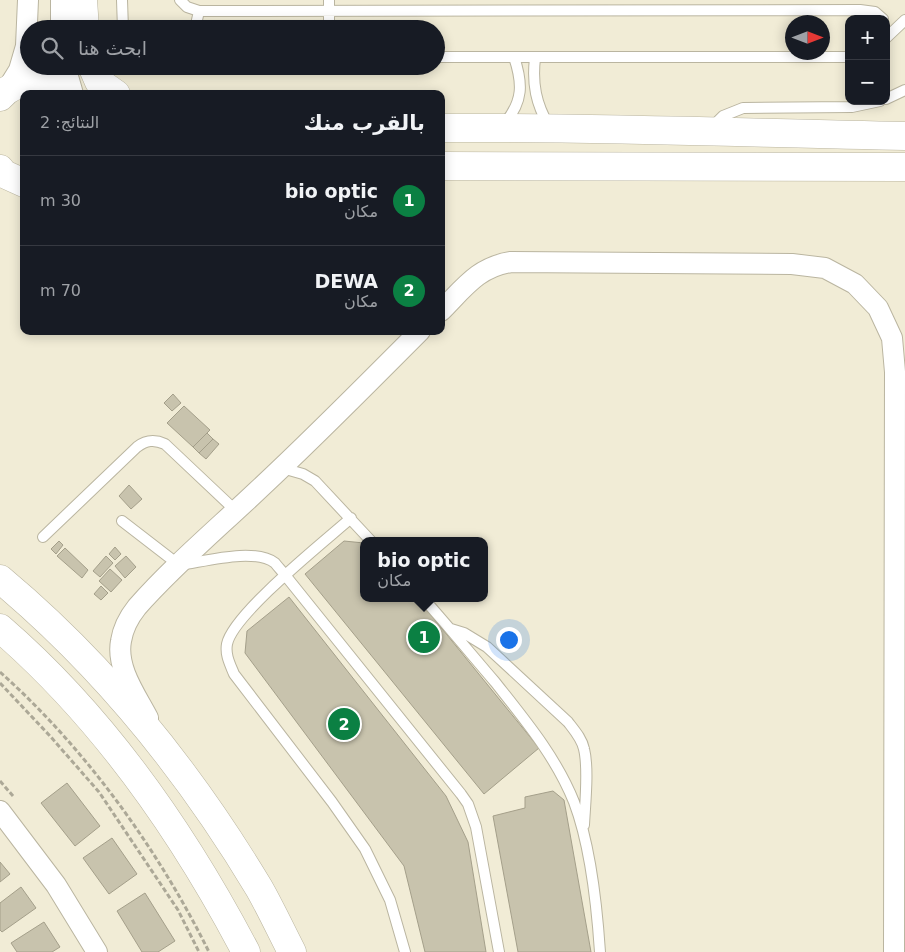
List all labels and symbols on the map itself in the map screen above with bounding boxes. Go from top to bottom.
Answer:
north arrow [785,15,830,60]
pin: 1 [408,618,440,656]
your location [496,627,522,653]
pin: 2 [328,705,360,743]

